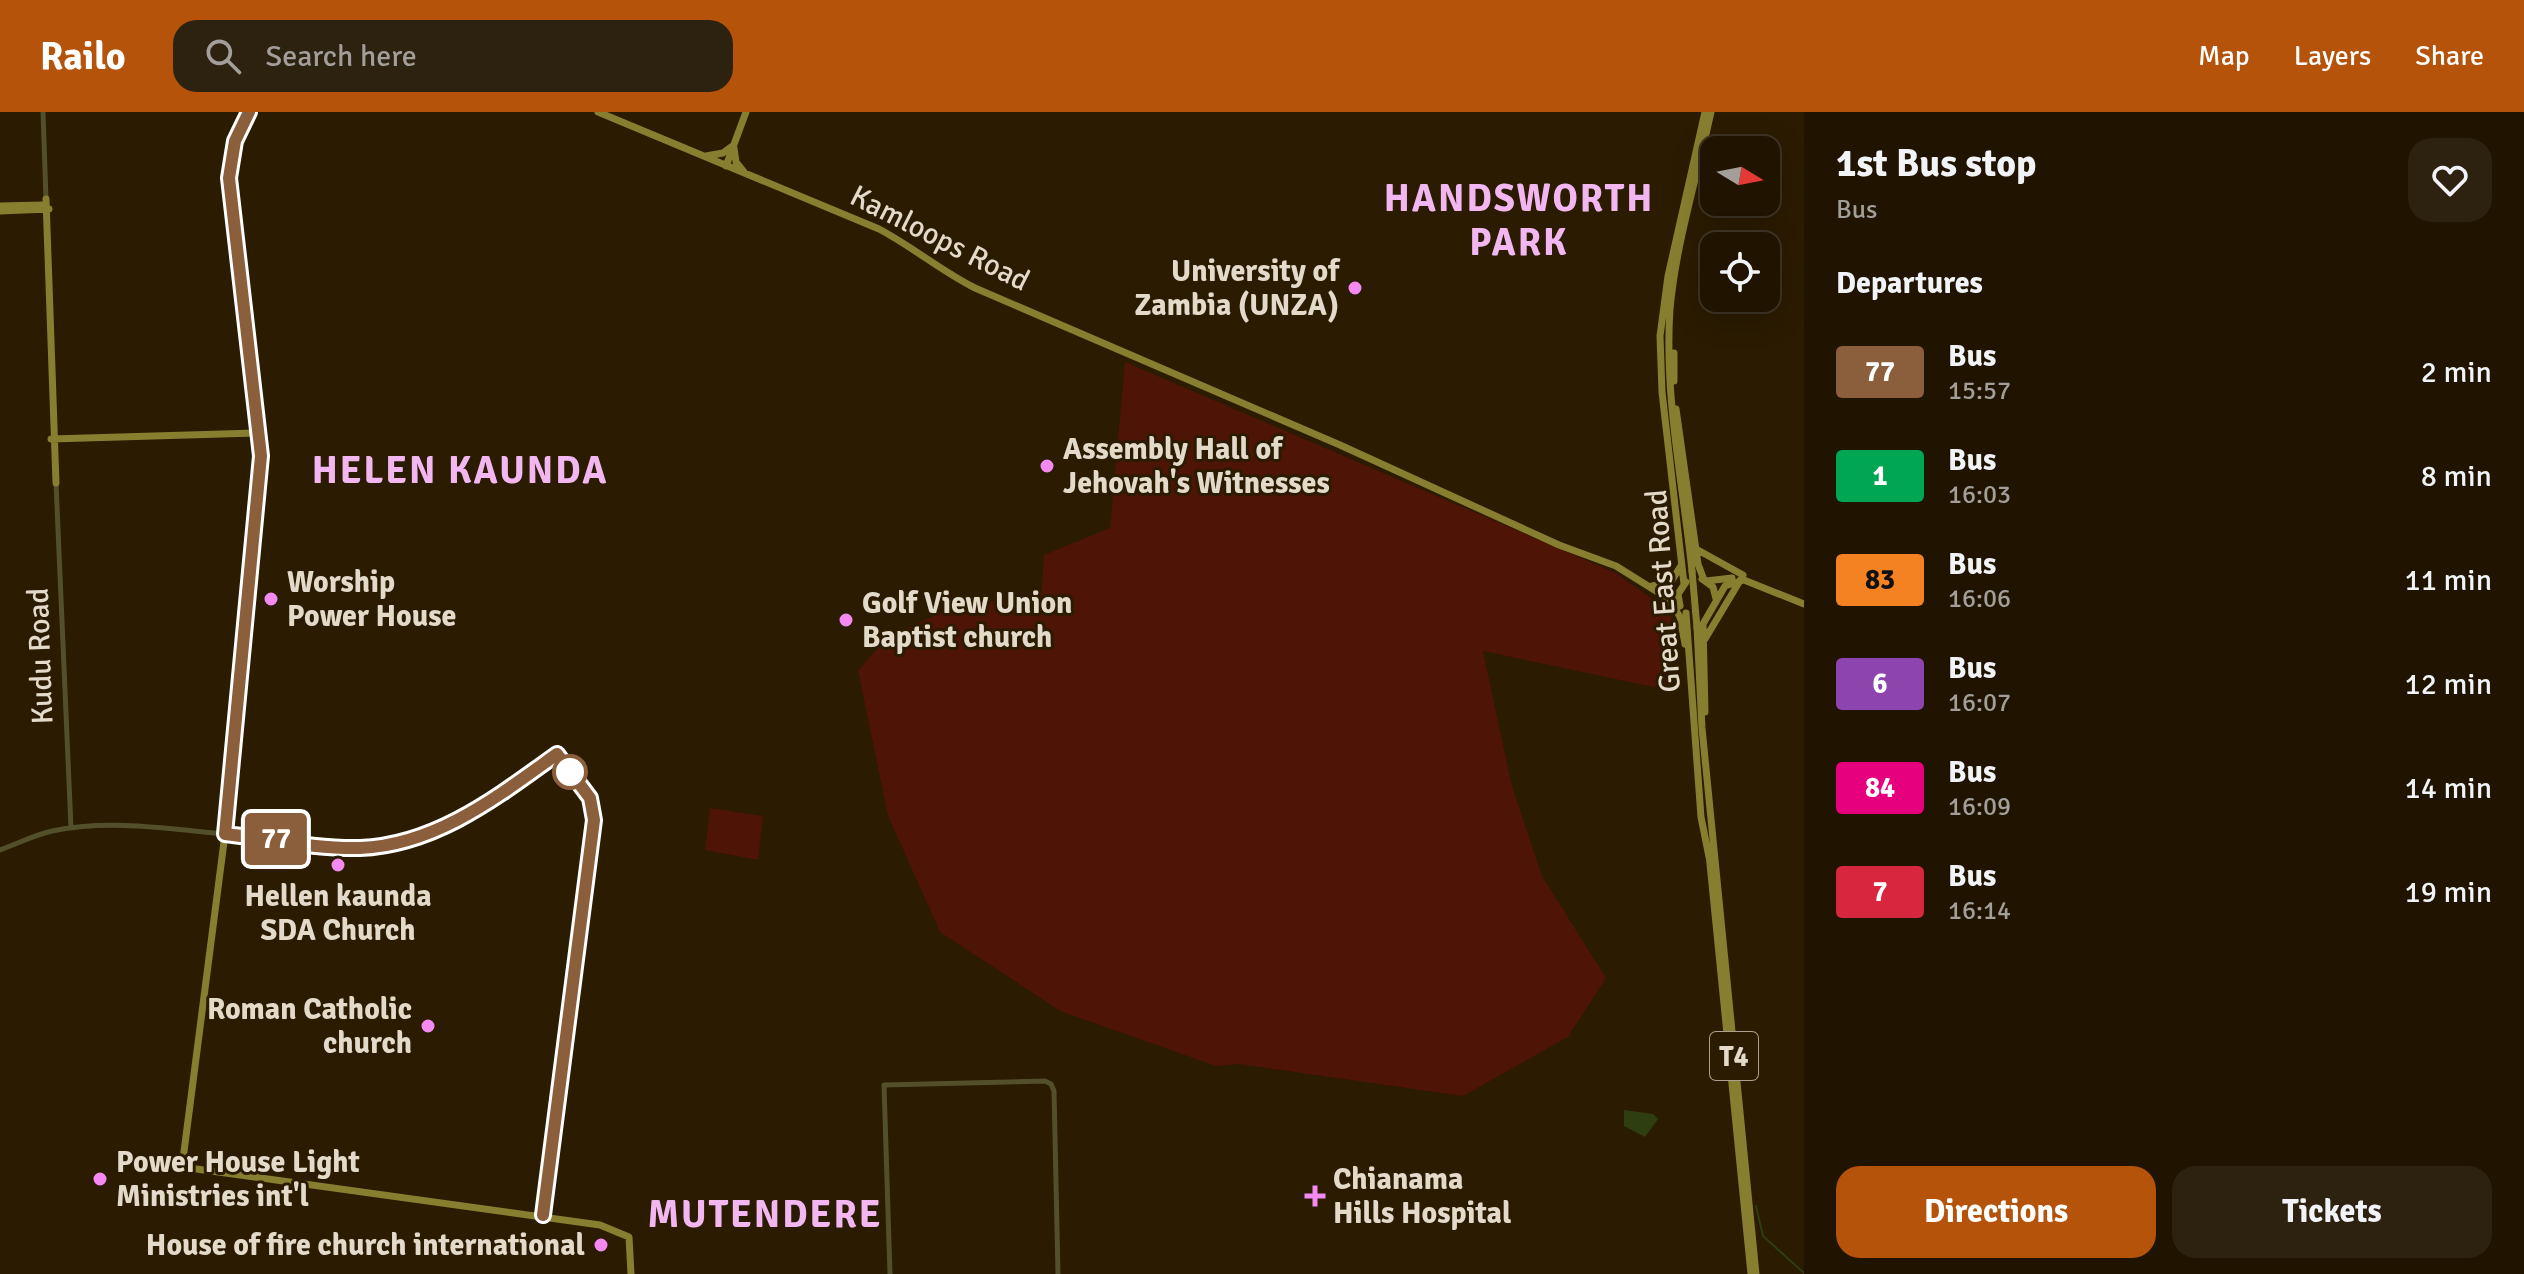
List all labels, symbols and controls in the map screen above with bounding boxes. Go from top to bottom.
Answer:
search box [173,20,733,92]
text: Railo [40,33,125,80]
icon: search [201,34,245,78]
text: Search here [265,38,417,75]
text: Map [2198,39,2250,73]
text: Layers [2294,39,2371,73]
text: Share [2415,39,2484,73]
north arrow [1700,136,1780,216]
map controls [1700,136,1780,312]
button: heart [2408,138,2492,222]
text: 1st Bus stop [1836,140,2036,187]
district label: HANDSWORTH PARK [1384,175,1654,266]
street label: Kamloops Road [844,177,1036,300]
text: Bus [1836,194,1877,226]
button: locate [1700,232,1780,312]
place label: University of Zambia (UNZA) [1134,253,1341,324]
text: Departures [1836,265,1983,302]
marker: University of Zambia (UNZA) [1346,279,1364,297]
text: Bus [1948,338,1996,375]
text: 2 min [2421,354,2492,391]
text: 77 [1865,355,1895,389]
text: 15:57 [1948,375,2011,407]
place label: Assembly Hall of Jehovah's Witnesses [1063,431,1330,502]
text: Bus [1948,442,1996,479]
district label: HELEN KAUNDA [312,447,608,494]
marker: Assembly Hall of Jehovah's Witnesses [1038,457,1056,475]
text: 8 min [2421,458,2492,495]
text: 1 [1872,459,1888,493]
text: 16:03 [1948,479,2011,511]
street label: Great East Road [1638,488,1689,694]
text: Bus [1948,546,1996,583]
text: 11 min [2405,562,2492,599]
text: 83 [1865,563,1895,597]
place label: Worship Power House [287,564,456,635]
text: 16:06 [1948,583,2011,615]
place label: Golf View Union Baptist church [862,585,1073,656]
street label: Kudu Road [20,587,61,725]
marker: Worship Power House [262,590,280,608]
marker: Golf View Union Baptist church [837,611,855,629]
text: Bus [1948,650,1996,687]
text: 12 min [2405,666,2492,703]
text: 6 [1872,667,1888,701]
text: 16:07 [1948,687,2011,719]
text: Bus [1948,754,1996,791]
unlabelled marker [553,755,587,789]
text: 14 min [2405,770,2492,807]
text: 84 [1865,771,1895,805]
text: 16:09 [1948,791,2011,823]
line badge: 77 [240,813,312,865]
text: 77 [261,822,291,856]
marker: Hellen kaunda SDA Church [329,856,347,874]
text: Bus [1948,858,1996,895]
text: 19 min [2405,874,2492,911]
text: 7 [1872,875,1888,909]
place label: Hellen kaunda SDA Church [244,878,432,949]
text: 16:14 [1948,895,2011,927]
place label: Roman Catholic church [207,991,412,1062]
marker: Roman Catholic church [419,1017,437,1035]
road number: T4 [1710,1032,1758,1080]
place label: Power House Light Ministries int'l [116,1144,360,1215]
place label: Chianama Hills Hospital [1333,1161,1511,1232]
button: Directions [1836,1166,2156,1258]
button: Tickets [2172,1166,2492,1258]
marker: Power House Light Ministries int'l [91,1170,109,1188]
marker: Chianama Hills Hospital [1304,1185,1326,1207]
district label: MUTENDERE [647,1191,883,1238]
place label: House of fire church international [146,1227,585,1264]
marker: House of fire church international [592,1236,610,1254]

